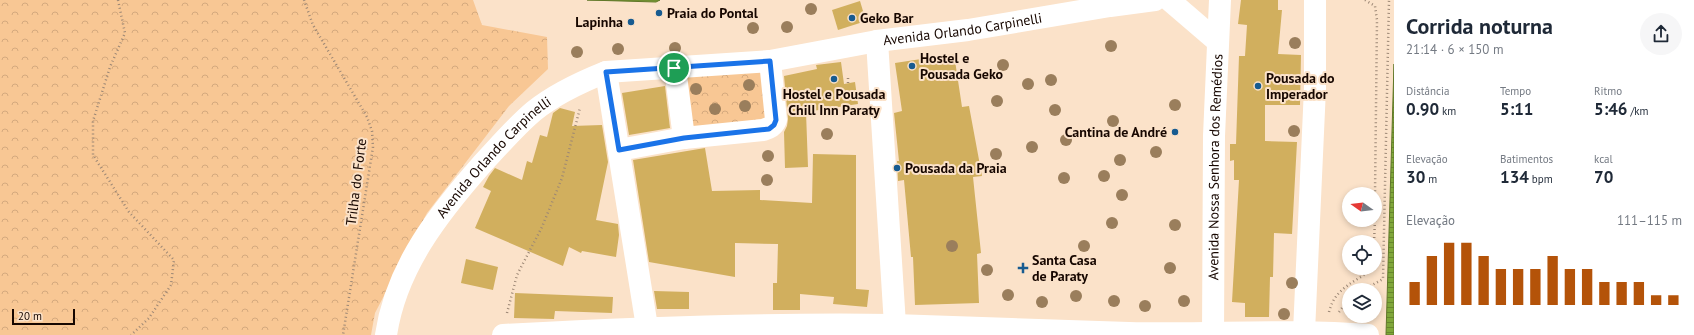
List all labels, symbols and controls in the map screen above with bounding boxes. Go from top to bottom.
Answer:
place label: Praia do Pontal [667,4,759,22]
marker: Praia do Pontal [654,8,664,18]
place label: Geko Bar [860,9,914,27]
street label: Avenida Orlando Carpinelli [882,9,1043,49]
text: Corrida noturna [1406,12,1553,40]
place label: Lapinha [575,13,623,31]
marker: Geko Bar [847,13,857,23]
button: share [1640,13,1682,55]
marker: Lapinha [626,17,636,27]
text: 21:14 · 6 × 150 m [1406,41,1503,58]
place label: Hostel e Pousada Geko [920,49,1004,83]
pin [657,51,691,85]
street label: Avenida Nossa Senhora dos Remédios [1204,53,1227,280]
icon: arrive [663,57,685,79]
marker: Hostel e Pousada Geko [907,61,917,71]
place label: Pousada do Imperador [1266,69,1335,103]
marker: Hostel e Pousada Chill Inn Paraty [829,74,839,84]
marker: Pousada do Imperador [1253,81,1263,91]
text: Distância [1406,84,1449,98]
text: Tempo [1500,84,1531,98]
text: Ritmo [1594,84,1622,98]
place label: Hostel e Pousada Chill Inn Paraty [783,85,885,119]
street label: Avenida Orlando Carpinelli [432,92,554,221]
text: 0.90 [1406,98,1439,120]
text: 5:11 [1500,98,1534,120]
text: 5:46 [1594,98,1628,120]
text: km [1439,104,1456,118]
text: /km [1628,104,1649,118]
place label: Cantina de André [1065,123,1167,141]
marker: Cantina de André [1170,127,1180,137]
street label: Trilha do Forte [342,137,370,227]
text: Elevação [1406,152,1448,166]
text: Batimentos [1500,152,1553,166]
text: kcal [1594,152,1613,166]
place label: Pousada da Praia [905,159,1007,177]
marker: Pousada da Praia [892,163,902,173]
text: 30 [1406,166,1425,188]
text: 134 [1500,166,1529,188]
text: 70 [1594,166,1613,188]
text: m [1425,172,1437,186]
text: bpm [1529,172,1553,186]
north arrow [1342,187,1382,227]
map controls [1342,187,1382,323]
text: Elevação [1406,212,1455,229]
text: 111–115 m [1617,212,1682,229]
button: locate [1342,235,1382,275]
place label: Santa Casa de Paraty [1032,251,1097,285]
marker: Santa Casa de Paraty [1017,262,1029,274]
button: layers [1342,283,1382,323]
scale bar [12,307,75,326]
text: 20 m [18,309,42,323]

